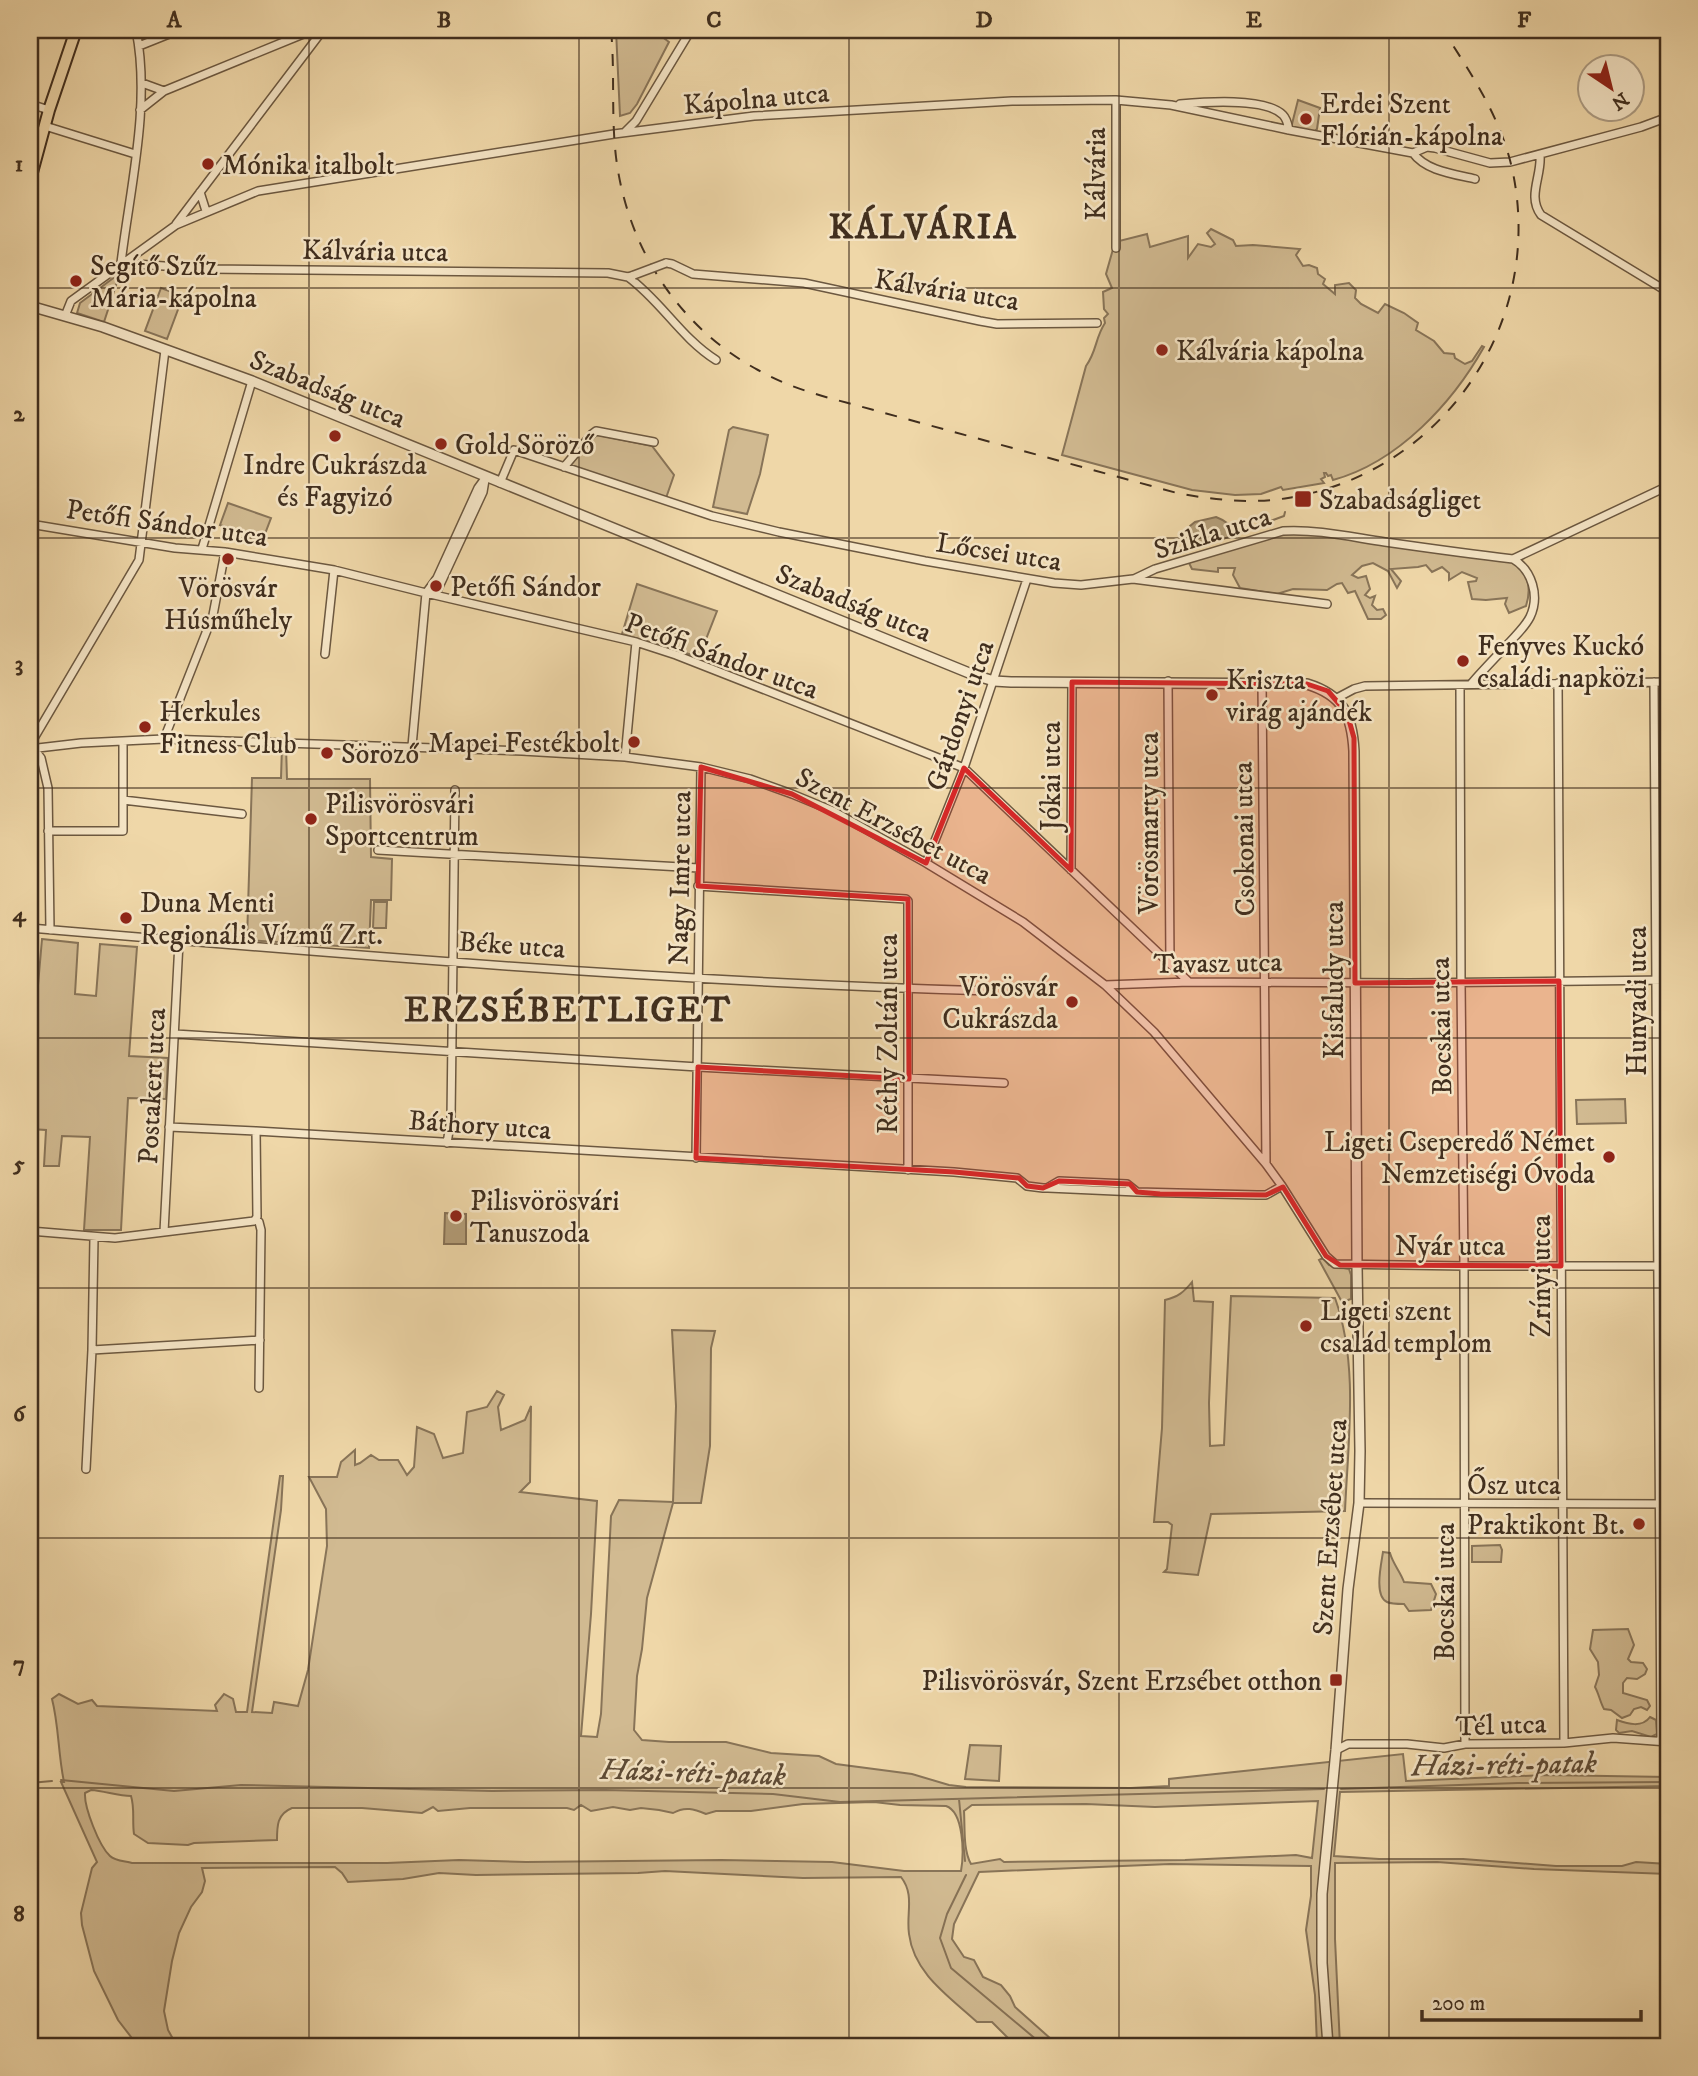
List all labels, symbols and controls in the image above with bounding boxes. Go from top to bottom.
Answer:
text: A [166,6,183,35]
text: B [437,6,451,35]
text: C [706,6,722,35]
text: D [975,6,993,35]
text: E [1246,6,1262,35]
text: F [1517,6,1532,35]
north arrow [1576,52,1646,122]
street label: Kápolna utca [682,76,831,123]
place label: Erdei Szent Flórián-kápolna [1320,87,1503,154]
text: N [1607,87,1633,115]
marker: Erdei Szent Flórián-kápolna [1298,111,1314,127]
street label: Kálvária [1079,127,1114,221]
place label: Mónika italbolt [222,148,395,183]
text: 1 [15,150,23,179]
marker: Mónika italbolt [200,156,216,172]
district label: KÁLVÁRIA [828,204,1018,250]
street label: Kálvária utca [302,233,448,270]
place label: Segítő Szűz Mária-kápolna [90,249,257,316]
street label: Kálvária utca [872,262,1022,319]
marker: Segítő Szűz Mária-kápolna [68,273,84,289]
place label: Kálvária kápolna [1176,334,1364,369]
street label: Szabadság utca [244,342,411,437]
marker: Kálvária kápolna [1154,342,1170,358]
text: 2 [13,400,25,429]
marker: Indre Cukrászda és Fagyizó [327,428,343,444]
place label: Gold Söröző [455,428,595,463]
marker: Gold Söröző [433,436,449,452]
place label: Indre Cukrászda és Fagyizó [243,448,427,515]
place label: Szabadságliget [1319,483,1481,518]
marker: Szabadságliget [1293,489,1313,509]
street label: Petőfi Sándor utca [64,492,270,555]
street label: Szikla utca [1150,499,1275,568]
street label: Lőcsei utca [934,525,1064,580]
marker: Vörösvár Húsműhely [220,551,236,567]
street label: Szabadság utca [770,556,937,651]
place label: Petőfi Sándor [450,570,601,605]
place label: Vörösvár Húsműhely [164,571,293,638]
marker: Petőfi Sándor [428,578,444,594]
street label: Petőfi Sándor utca [620,605,823,708]
place label: Fenyves Kuckó családi napközi [1477,629,1645,696]
street label: Gárdonyi utca [918,636,1003,795]
text: 3 [15,650,23,679]
marker: Fenyves Kuckó családi napközi [1455,653,1471,669]
place label: Kriszta virág ajándék [1225,663,1372,730]
marker: Kriszta virág ajándék [1204,687,1220,703]
place label: Herkules Fitness Club [159,695,297,762]
marker: Herkules Fitness Club [137,719,153,735]
street label: Jókai utca [1034,721,1069,834]
place label: Mapei Festékbolt [428,726,620,761]
street label: Vörösmarty utca [1132,732,1167,915]
marker: Mapei Festékbolt [626,734,642,750]
place label: Söröző [341,737,419,772]
marker: Söröző [319,745,335,761]
street label: Szent Erzsébet utca [789,760,997,893]
street label: Csokonai utca [1226,761,1263,917]
place label: Pilisvörösvári Sportcentrum [325,787,479,854]
street label: Nagy Imre utca [661,790,700,966]
marker: Pilisvörösvári Sportcentrum [303,811,319,827]
place label: Duna Menti Regionális Vízmű Zrt. [140,886,383,953]
text: 4 [12,900,27,929]
street label: Kisfaludy utca [1317,901,1352,1059]
marker: Duna Menti Regionális Vízmű Zrt. [118,910,134,926]
street label: Béke utca [457,924,567,967]
street label: Hunyadi utca [1620,926,1655,1076]
street label: Réthy Zoltán utca [871,934,906,1134]
street label: Tavasz utca [1153,945,1283,982]
street label: Bocskai utca [1423,956,1460,1095]
place label: Vörösvár Cukrászda [942,970,1059,1037]
district label: ERZSÉBETLIGET [404,987,732,1033]
marker: Vörösvár Cukrászda [1064,994,1080,1010]
street label: Postakert utca [131,1007,174,1165]
street label: Báthory utca [407,1103,552,1148]
place label: Ligeti Cseperedő Német Nemzetiségi Óvoda [1324,1125,1595,1192]
marker: Ligeti Cseperedő Német Nemzetiségi Óvoda [1601,1149,1617,1165]
text: 5 [12,1150,25,1179]
place label: Pilisvörösvári Tanuszoda [470,1184,619,1251]
marker: Pilisvörösvári Tanuszoda [448,1208,464,1224]
street label: Zrínyi utca [1524,1214,1559,1338]
street label: Nyár utca [1395,1229,1505,1264]
place label: Ligeti szent család templom [1320,1294,1492,1361]
marker: Ligeti szent család templom [1298,1318,1314,1334]
text: 6 [13,1400,27,1429]
street label: Szent Erzsébet utca [1305,1417,1356,1637]
street label: Ősz utca [1467,1467,1561,1503]
place label: Praktikont Bt. [1467,1508,1625,1543]
marker: Praktikont Bt. [1631,1516,1647,1532]
street label: Bocskai utca [1428,1523,1463,1661]
text: 7 [13,1650,25,1679]
place label: Pilisvörösvár, Szent Erzsébet otthon [921,1664,1322,1699]
marker: Pilisvörösvár, Szent Erzsébet otthon [1328,1672,1344,1688]
street label: Tél utca [1455,1706,1547,1745]
water label: Házi-réti-patak [1410,1745,1598,1786]
water label: Házi-réti-patak [599,1752,787,1795]
text: 8 [13,1900,25,1929]
scale bar [1422,1978,1640,2022]
text: 200 m [1432,1991,1485,2017]

